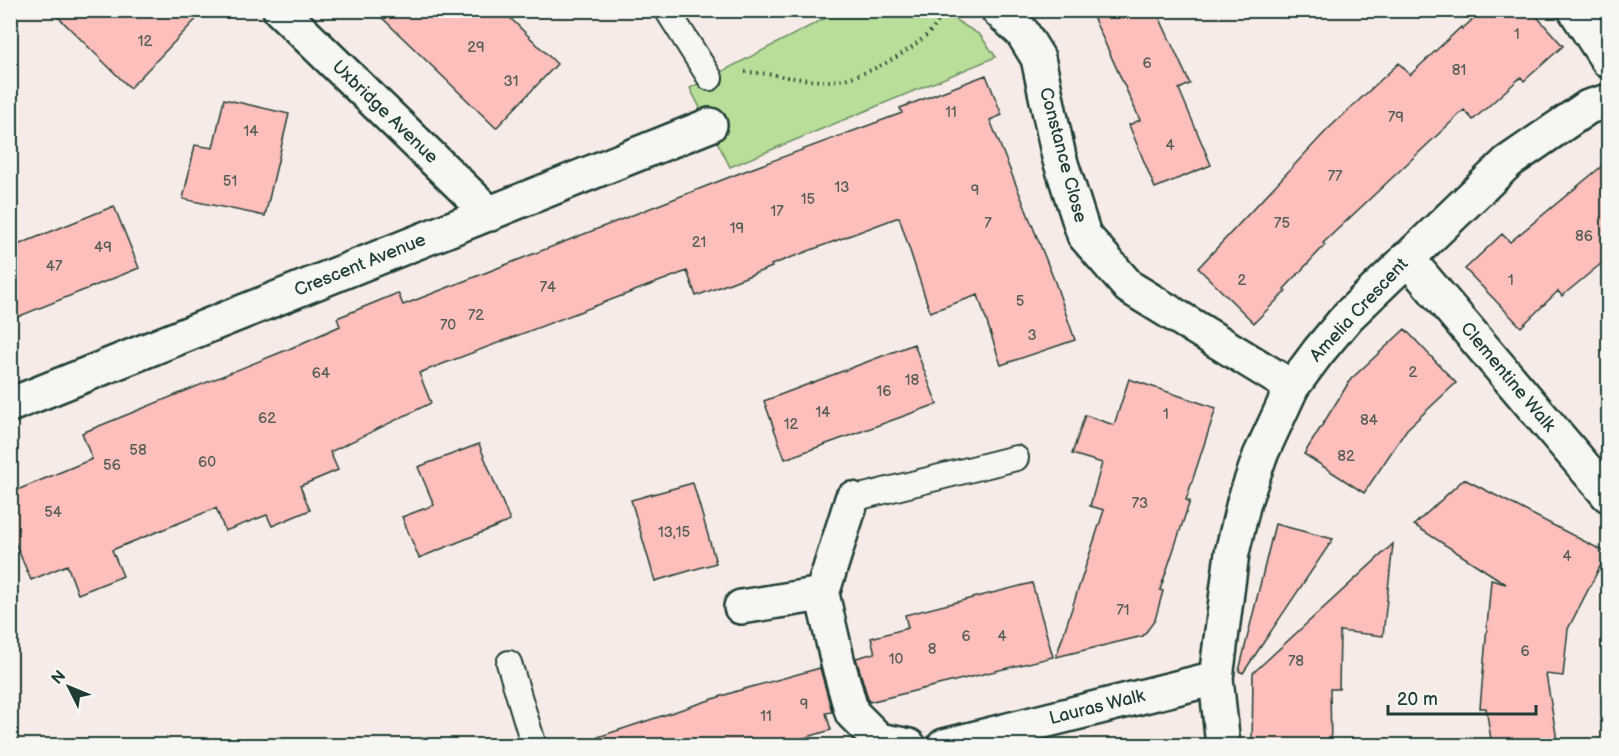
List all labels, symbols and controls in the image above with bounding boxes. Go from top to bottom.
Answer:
house number: 1 [1514,25,1520,44]
house number: 12 [138,32,152,51]
house number: 29 [467,38,485,57]
house number: 6 [1142,54,1152,73]
street label: Uxbridge Avenue [328,56,443,168]
house number: 81 [1452,61,1466,80]
house number: 31 [503,72,519,91]
street label: Constance Close [1035,85,1091,225]
house number: 11 [945,103,957,122]
house number: 79 [1388,108,1404,127]
house number: 14 [244,122,258,141]
house number: 4 [1165,136,1175,155]
house number: 77 [1328,167,1343,186]
house number: 51 [223,172,237,191]
house number: 13 [834,178,850,197]
house number: 9 [971,181,979,200]
house number: 15 [801,190,815,209]
house number: 17 [770,202,784,221]
house number: 7 [984,214,992,233]
house number: 75 [1274,214,1290,233]
house number: 19 [730,219,744,238]
house number: 86 [1575,227,1593,246]
street label: Crescent Avenue [291,229,429,301]
house number: 21 [692,233,706,252]
house number: 49 [94,238,112,257]
street label: Amelia Crescent [1306,253,1413,366]
house number: 47 [46,257,63,276]
house number: 2 [1238,271,1247,290]
house number: 1 [1508,271,1514,290]
house number: 74 [540,278,556,297]
house number: 5 [1016,292,1024,311]
house number: 72 [468,306,484,325]
house number: 70 [440,316,456,335]
street label: Clementine Walk [1456,318,1560,436]
house number: 3 [1027,326,1037,345]
house number: 2 [1409,363,1418,382]
house number: 64 [312,364,330,383]
house number: 18 [905,371,920,390]
house number: 16 [877,382,891,401]
house number: 14 [816,403,830,422]
house number: 1 [1163,405,1169,424]
house number: 62 [258,409,276,428]
house number: 84 [1360,411,1378,430]
house number: 12 [784,415,798,434]
house number: 58 [129,441,147,460]
house number: 82 [1337,447,1355,466]
house number: 60 [198,453,216,472]
house number: 56 [103,456,121,475]
house number: 73 [1132,494,1148,513]
house number: 54 [44,503,62,522]
house number: 13,15 [658,523,690,542]
house number: 4 [1562,547,1572,566]
house number: 71 [1116,601,1130,620]
house number: 6 [961,627,971,646]
house number: 4 [997,627,1007,646]
house number: 8 [928,640,937,659]
house number: 6 [1520,642,1530,661]
house number: 10 [889,650,903,669]
house number: 78 [1288,652,1304,671]
north arrow [39,657,99,717]
text: N [48,667,70,689]
scale bar [1388,678,1536,716]
street label: Lauras Walk [1047,685,1147,729]
text: 20 m [1397,689,1438,710]
house number: 9 [800,695,808,714]
house number: 11 [760,707,772,726]

